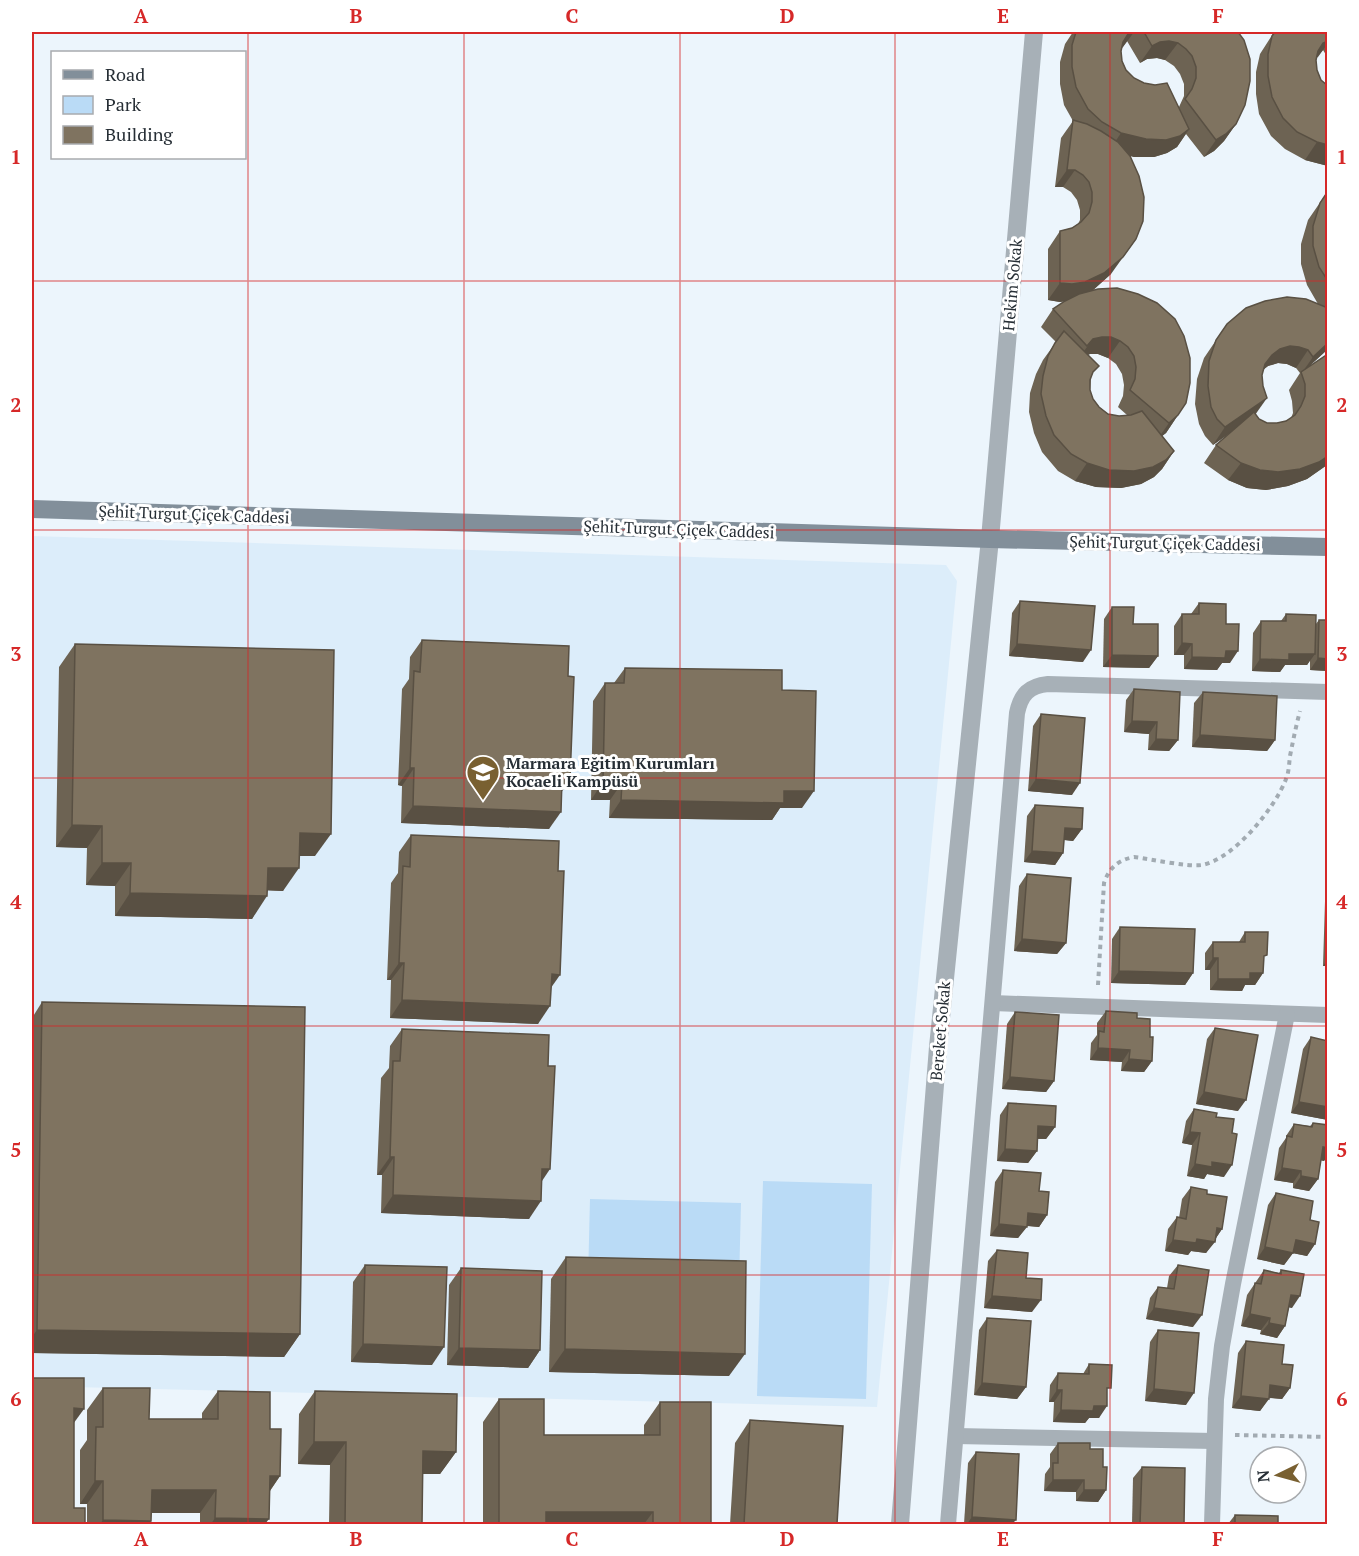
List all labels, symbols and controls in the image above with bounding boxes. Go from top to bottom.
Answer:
text: A [134,2,149,29]
text: B [350,2,363,29]
text: C [565,2,579,29]
text: D [780,2,794,29]
text: E [997,2,1009,29]
text: F [1212,2,1224,29]
legend [51,51,246,159]
text: Road [105,62,145,86]
text: Park [105,92,142,116]
text: Building [105,122,173,146]
text: 1 [10,143,22,170]
text: 1 [1336,143,1348,170]
street label: Hekim Sokak [997,237,1027,332]
text: 2 [10,391,22,418]
text: 2 [1336,391,1348,418]
street label: Şehit Turgut Çiçek Caddesi [98,500,290,528]
street label: Şehit Turgut Çiçek Caddesi [583,515,775,543]
street label: Şehit Turgut Çiçek Caddesi [1069,530,1261,556]
text: 3 [10,640,22,667]
text: 3 [1336,640,1348,667]
place label: Marmara Eğitim Kurumları Kocaeli Kampüsü [506,752,715,792]
school or university icon: Marmara Eğitim Kurumları Kocaeli Kampüsü [465,754,501,801]
text: 4 [10,888,22,915]
text: 4 [1336,888,1348,915]
street label: Bereket Sokak [925,979,955,1082]
text: 5 [10,1136,22,1163]
text: 5 [1336,1136,1348,1163]
text: 6 [10,1385,22,1412]
text: 6 [1336,1385,1348,1412]
north arrow [1248,1445,1308,1505]
text: N [1252,1469,1275,1483]
text: A [134,1525,149,1552]
text: B [350,1525,363,1552]
text: C [565,1525,579,1552]
text: D [780,1525,794,1552]
text: E [997,1525,1009,1552]
text: F [1212,1525,1224,1552]

